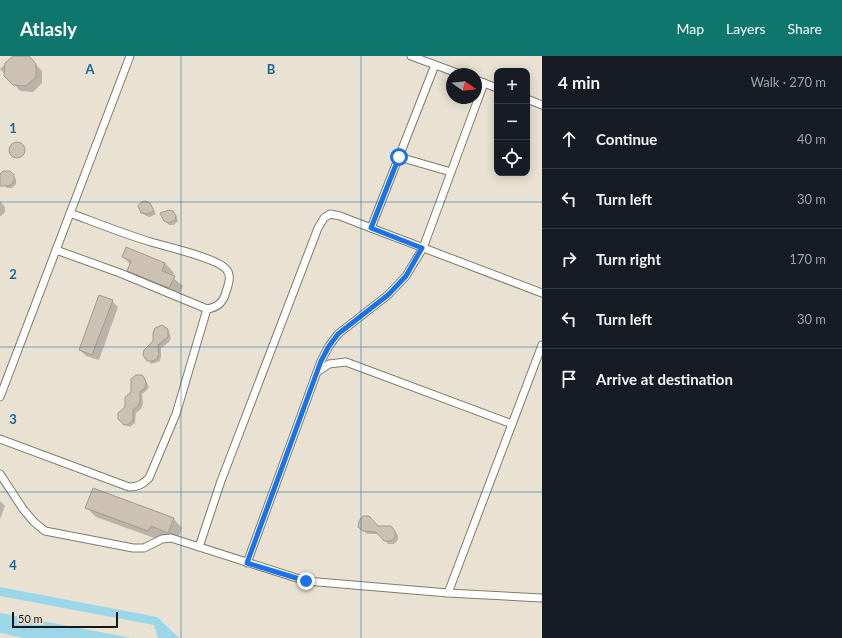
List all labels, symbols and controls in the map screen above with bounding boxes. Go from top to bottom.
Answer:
text: Atlasly [20,17,77,40]
text: Map [676,20,704,37]
text: Layers [726,20,766,37]
text: Share [788,20,822,37]
text: A [84,61,95,77]
text: B [267,61,276,77]
north arrow [446,68,482,104]
map controls [494,68,530,176]
button: + [494,68,530,104]
text: 4 min [558,72,600,93]
text: Walk · 270 m [750,74,826,90]
button: − [494,104,530,140]
text: 1 [9,120,17,136]
icon: ahead [558,128,580,150]
text: Continue [596,130,657,148]
text: 40 m [797,131,826,147]
button: locate [494,140,530,176]
route start [390,148,408,166]
icon: left [558,188,580,210]
text: Turn left [596,190,652,208]
text: 30 m [797,191,826,207]
icon: right [558,248,580,270]
text: Turn right [596,250,661,268]
text: 170 m [789,251,826,267]
text: 2 [9,266,17,282]
icon: left [558,308,580,330]
text: Turn left [596,310,652,328]
text: 30 m [797,311,826,327]
icon: arrive [558,368,580,390]
text: Arrive at destination [596,370,733,388]
text: 3 [9,411,17,427]
text: 4 [9,557,17,573]
route end [297,572,315,590]
scale bar [12,610,118,629]
text: 50 m [18,612,43,625]

